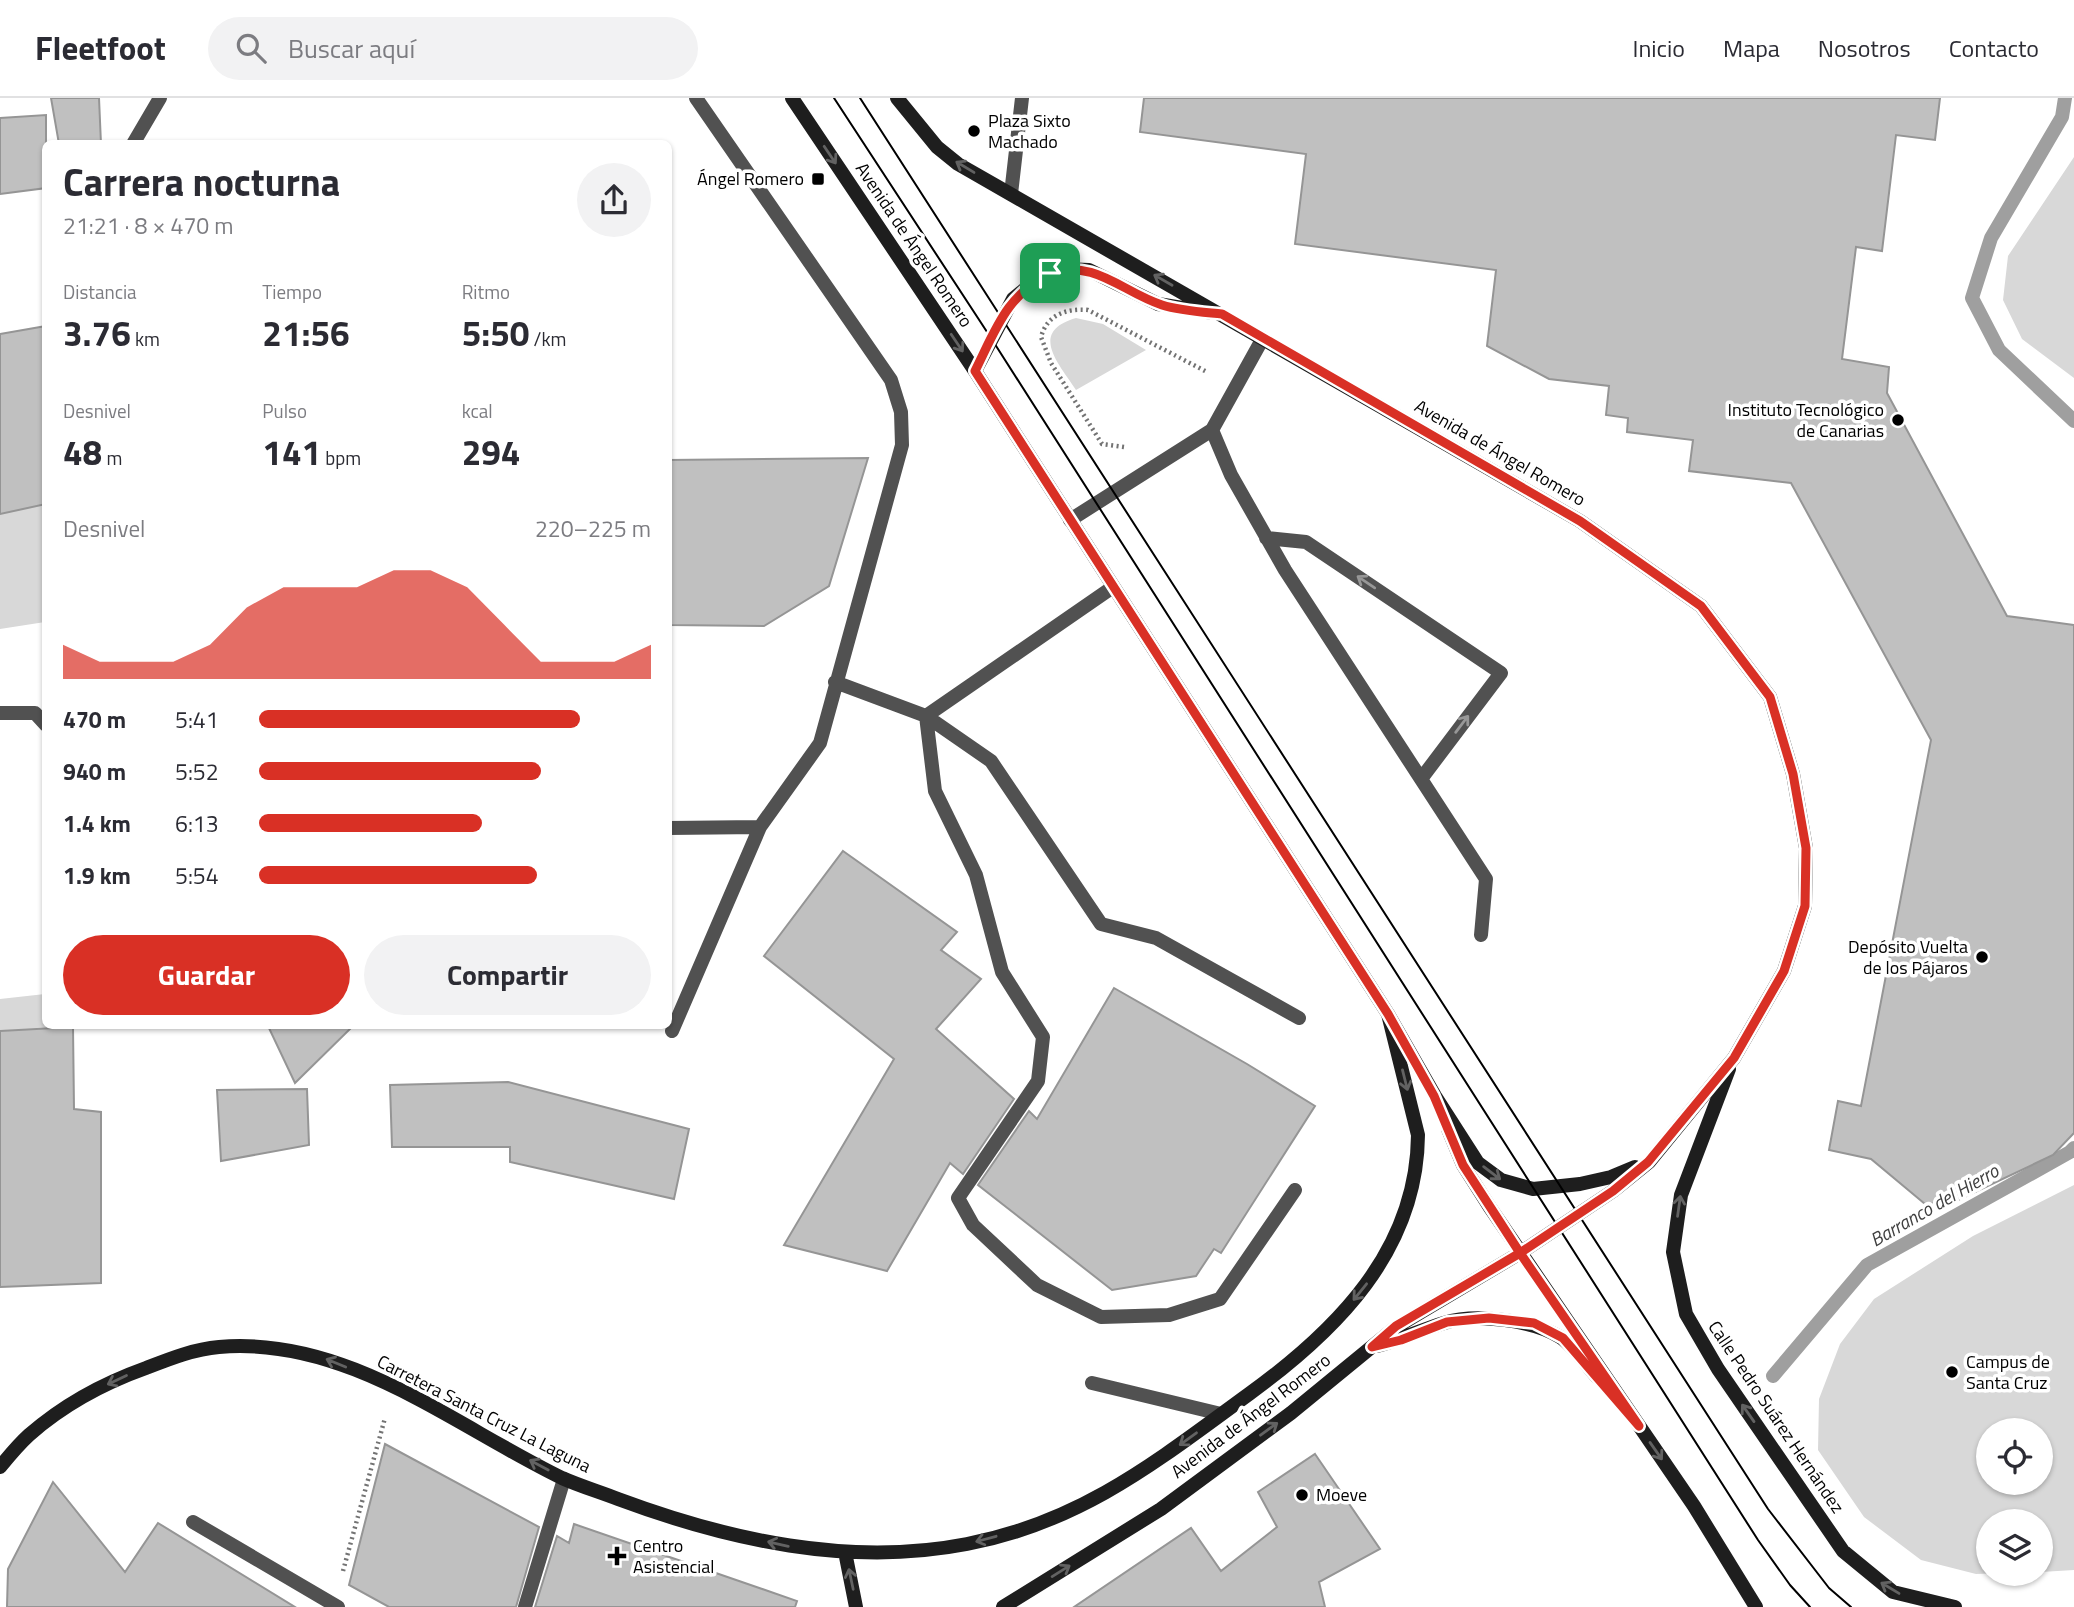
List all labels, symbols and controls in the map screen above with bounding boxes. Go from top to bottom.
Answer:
search box [208,17,698,80]
text: Fleetfoot [35,23,166,73]
icon: search [232,29,270,67]
text: Buscar aquí [288,29,415,68]
text: Inicio [1633,30,1685,66]
text: Mapa [1723,30,1780,66]
text: Nosotros [1818,30,1911,66]
text: Contacto [1949,30,2039,66]
place label: Plaza Sixto Machado [988,107,1071,155]
marker: Plaza Sixto Machado [966,123,982,139]
one-way arrow [823,144,837,164]
text: Carrera nocturna [63,153,340,211]
street label: Avenida de Ángel Romero [849,157,980,333]
one-way arrow [956,160,976,174]
button: share [577,163,651,237]
place label: Ángel Romero [697,165,804,192]
marker: Ángel Romero [810,171,826,187]
text: 21:21 · 8 × 470 m [63,208,233,243]
pin [1020,243,1080,303]
icon: arrive [1031,254,1069,292]
one-way arrow [1153,273,1173,287]
text: Distancia [63,277,137,306]
text: Tiempo [262,277,322,306]
text: Ritmo [462,277,510,306]
text: 3.76 [63,306,131,360]
text: 21:56 [262,306,350,360]
text: 5:50 [462,306,529,360]
text: km [131,324,160,353]
text: /km [529,324,566,353]
one-way arrow [950,333,964,353]
street label: Avenida de Ángel Romero [1410,392,1591,513]
text: Desnivel [63,396,131,425]
text: Pulso [262,396,307,425]
text: kcal [462,396,493,425]
place label: Instituto Tecnológico de Canarias [1728,396,1884,444]
marker: Instituto Tecnológico de Canarias [1890,412,1906,428]
text: 48 [63,425,102,479]
text: 141 [262,425,321,479]
text: 294 [462,425,520,479]
text: m [102,443,122,472]
text: bpm [321,443,361,472]
text: Desnivel [63,511,145,546]
text: 220–225 m [535,511,651,546]
one-way arrow [1357,575,1376,589]
text: 470 m [63,702,126,737]
text: 5:41 [175,702,219,737]
one-way arrow [1455,716,1470,734]
text: 940 m [63,754,126,789]
text: 5:52 [175,754,219,789]
text: 1.4 km [63,806,131,841]
text: 6:13 [175,806,219,841]
text: 1.9 km [63,858,131,893]
text: 5:54 [175,858,219,893]
place label: Depósito Vuelta de los Pájaros [1848,933,1968,981]
button: Guardar [63,935,350,1015]
button: Compartir [364,935,651,1015]
marker: Depósito Vuelta de los Pájaros [1974,949,1990,965]
one-way arrow [1399,1068,1412,1091]
water label: Barranco del Hierro [1864,1156,2004,1253]
one-way arrow [1482,1165,1501,1180]
one-way arrow [1673,1195,1686,1217]
one-way arrow [1352,1283,1368,1301]
street label: Calle Pedro Suárez Hernández [1702,1315,1851,1518]
street label: Avenida de Ángel Romero [1165,1347,1336,1485]
street label: Carretera Santa Cruz La Laguna [373,1348,596,1479]
place label: Campus de Santa Cruz [1966,1348,2050,1396]
one-way arrow [326,1356,348,1369]
marker: Campus de Santa Cruz [1944,1364,1960,1380]
one-way arrow [107,1374,128,1387]
one-way arrow [1741,1404,1755,1423]
map controls [1976,1418,2053,1586]
button: locate [1976,1418,2053,1495]
one-way arrow [1259,1422,1278,1436]
one-way arrow [1179,1432,1198,1446]
one-way arrow [1649,1441,1663,1460]
one-way arrow [530,1458,550,1472]
place label: Moeve [1316,1481,1367,1508]
marker: Moeve [1294,1487,1310,1503]
button: layers [1976,1509,2053,1586]
place label: Centro Asistencial [633,1532,714,1580]
one-way arrow [975,1534,997,1547]
one-way arrow [767,1537,790,1550]
marker: Centro Asistencial [607,1546,627,1566]
one-way arrow [1051,1563,1071,1577]
one-way arrow [844,1568,858,1591]
one-way arrow [1881,1580,1901,1594]

